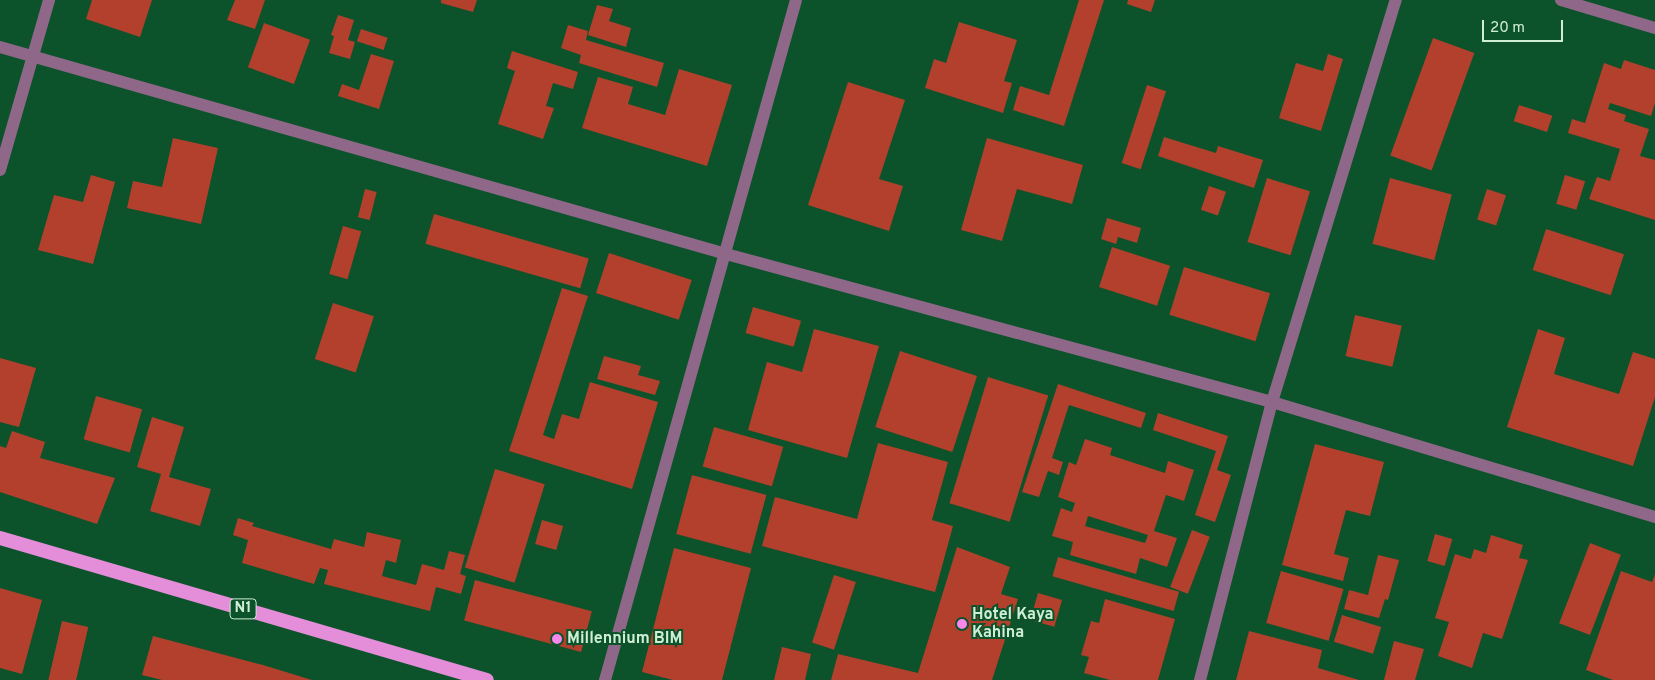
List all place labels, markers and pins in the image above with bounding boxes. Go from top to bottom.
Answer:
place label: Hotel Kaya Kahina [972,605,1054,643]
marker: Hotel Kaya Kahina [956,618,968,630]
place label: Millennium BIM [567,629,682,649]
marker: Millennium BIM [551,633,563,645]

